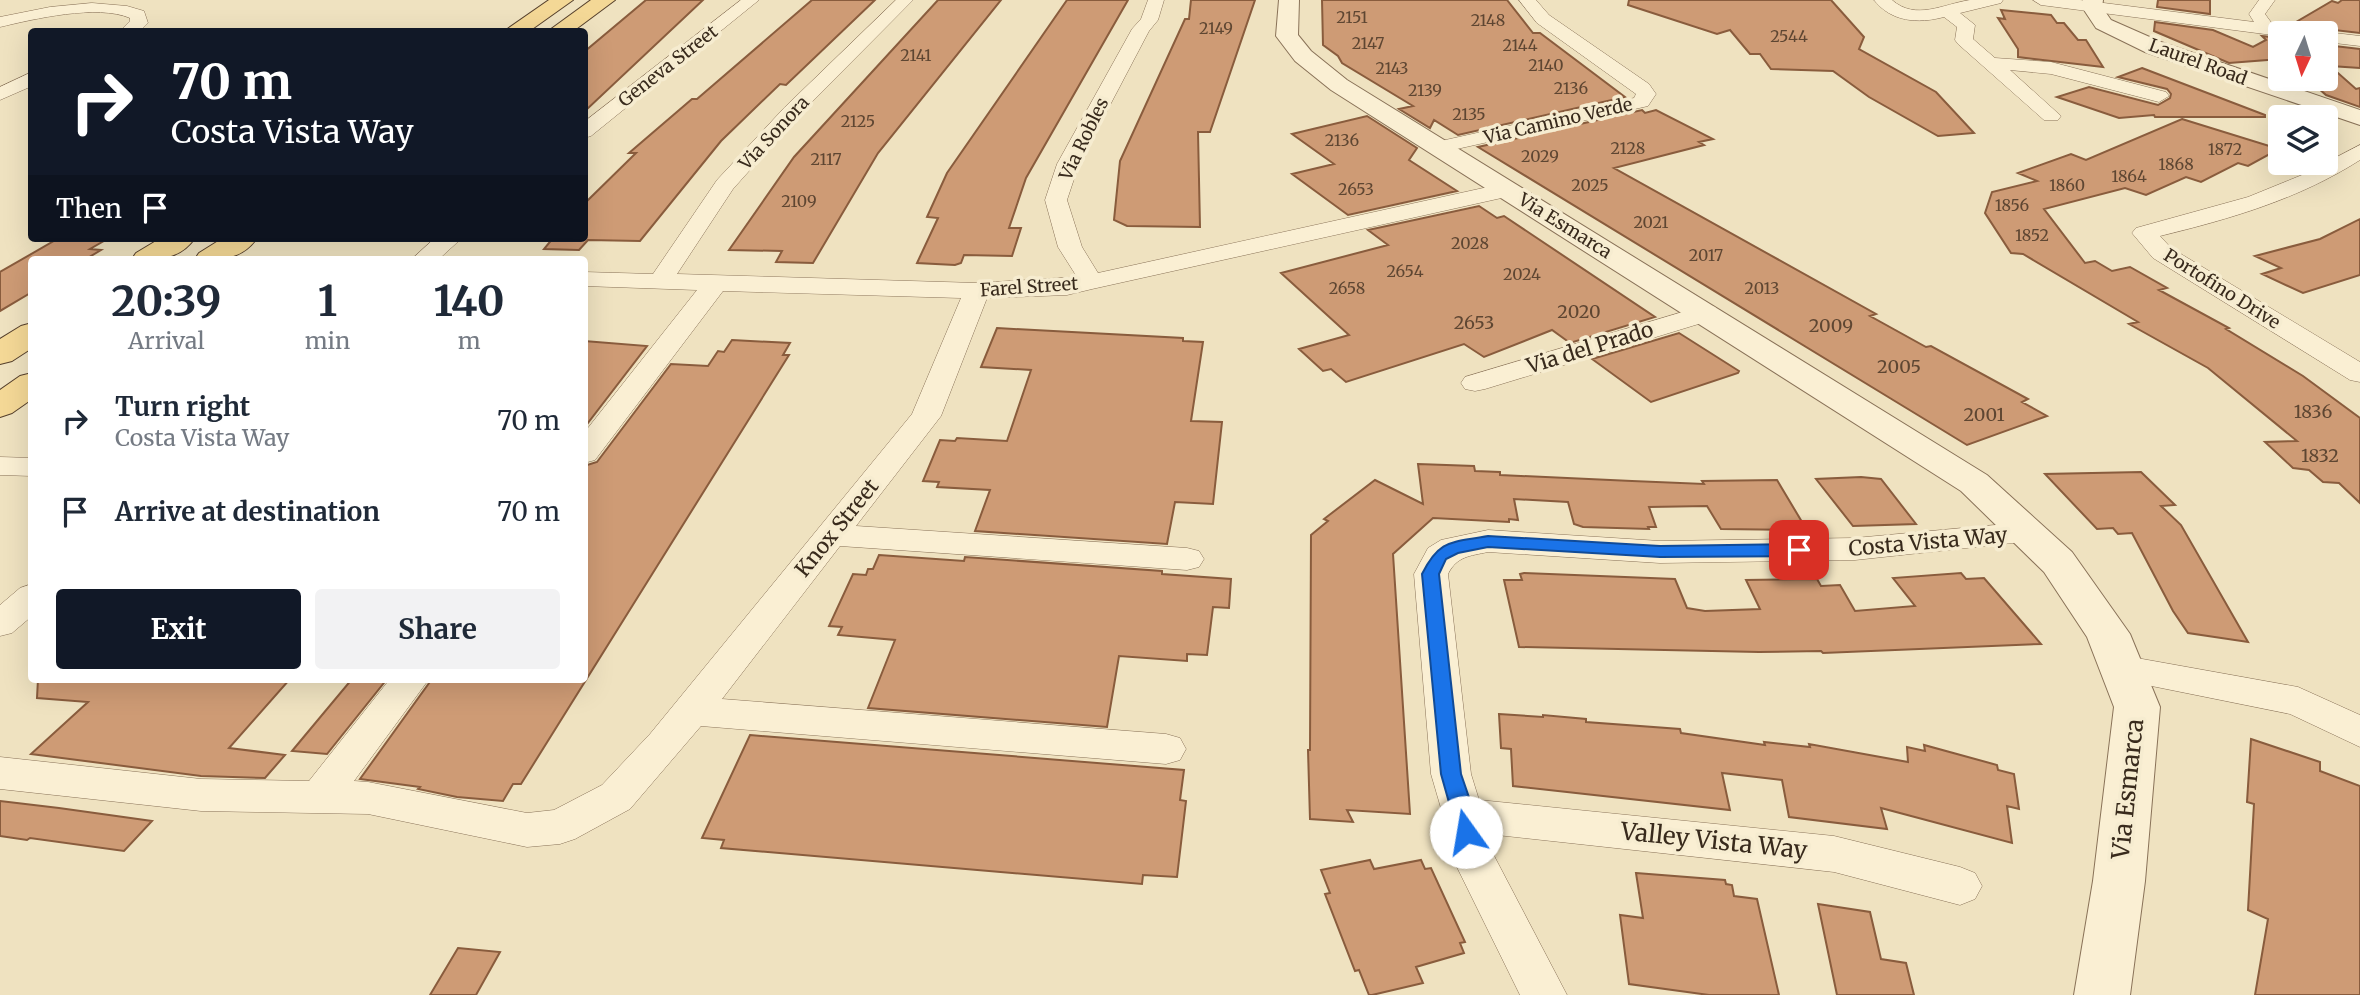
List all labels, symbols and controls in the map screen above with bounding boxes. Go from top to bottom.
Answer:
house number: 2151 [1336,7,1368,27]
house number: 2148 [1471,10,1505,30]
house number: 2149 [1199,18,1233,38]
street label: Geneva Street [613,20,722,112]
north arrow [2268,21,2338,91]
map controls [2268,21,2338,175]
house number: 2544 [1770,26,1808,46]
house number: 2147 [1352,33,1384,53]
street label: Laurel Road [2146,33,2251,90]
house number: 2144 [1502,35,1538,55]
house number: 2141 [900,45,932,65]
text: 70 m [171,51,292,112]
house number: 2140 [1528,55,1564,75]
icon: right [56,56,147,147]
house number: 2143 [1376,58,1408,78]
house number: 2136 [1554,78,1589,98]
house number: 2139 [1408,80,1442,100]
street label: Via Sonora [733,91,814,175]
street label: Via Camino Verde [1480,92,1634,149]
street label: Via Robles [1053,94,1113,185]
house number: 2135 [1452,104,1486,124]
button: layers [2268,105,2338,175]
house number: 2125 [841,111,875,131]
text: Costa Vista Way [171,112,414,152]
house number: 2136 [1325,130,1360,150]
house number: 2128 [1611,138,1645,158]
house number: 1872 [2208,139,2242,159]
house number: 2029 [1521,146,1559,166]
house number: 2117 [810,149,842,169]
house number: 1868 [2158,154,2194,174]
house number: 1864 [2111,166,2147,186]
house number: 2025 [1571,175,1609,195]
house number: 1860 [2049,175,2085,195]
house number: 2653 [1338,179,1374,199]
street label: Via Esmarca [1513,187,1617,264]
icon: arrive [136,189,174,227]
house number: 2109 [781,191,817,211]
text: Then [56,192,122,225]
house number: 1856 [1995,195,2030,215]
house number: 2021 [1633,212,1669,232]
house number: 1852 [2015,225,2049,245]
house number: 2028 [1451,233,1489,253]
street label: Portofino Drive [2160,244,2285,334]
house number: 2017 [1689,245,1723,265]
house number: 2654 [1386,261,1424,281]
house number: 2024 [1503,264,1541,284]
street label: Farel Street [979,272,1079,301]
text: 20:39 [111,275,221,327]
text: 1 [318,275,337,327]
text: 140 [433,275,505,327]
house number: 2658 [1329,278,1365,298]
house number: 2013 [1745,278,1779,298]
house number: 2020 [1557,300,1601,323]
house number: 2653 [1454,311,1494,334]
house number: 2009 [1809,314,1853,337]
street label: Via del Prado [1522,315,1657,380]
text: Arrival [128,326,205,355]
text: min [305,326,350,355]
text: m [458,326,480,355]
house number: 2005 [1877,355,1921,378]
text: Turn right [115,390,250,423]
house number: 1836 [2294,400,2332,423]
icon: right [56,402,94,440]
house number: 2001 [1963,403,2005,426]
text: 70 m [497,404,560,437]
text: Costa Vista Way [115,423,289,452]
house number: 1832 [2301,444,2339,467]
street label: Knox Street [789,473,884,582]
icon: arrive [56,493,94,531]
text: Arrive at destination [115,495,380,528]
text: 70 m [497,495,560,528]
pin [1769,520,1829,580]
street label: Costa Vista Way [1847,521,2009,562]
icon: arrive [1780,531,1818,569]
button: Exit [56,589,301,669]
button: Share [315,589,560,669]
street label: Via Esmarca [2105,717,2150,862]
position arrow [1429,795,1503,869]
street label: Valley Vista Way [1618,815,1809,866]

